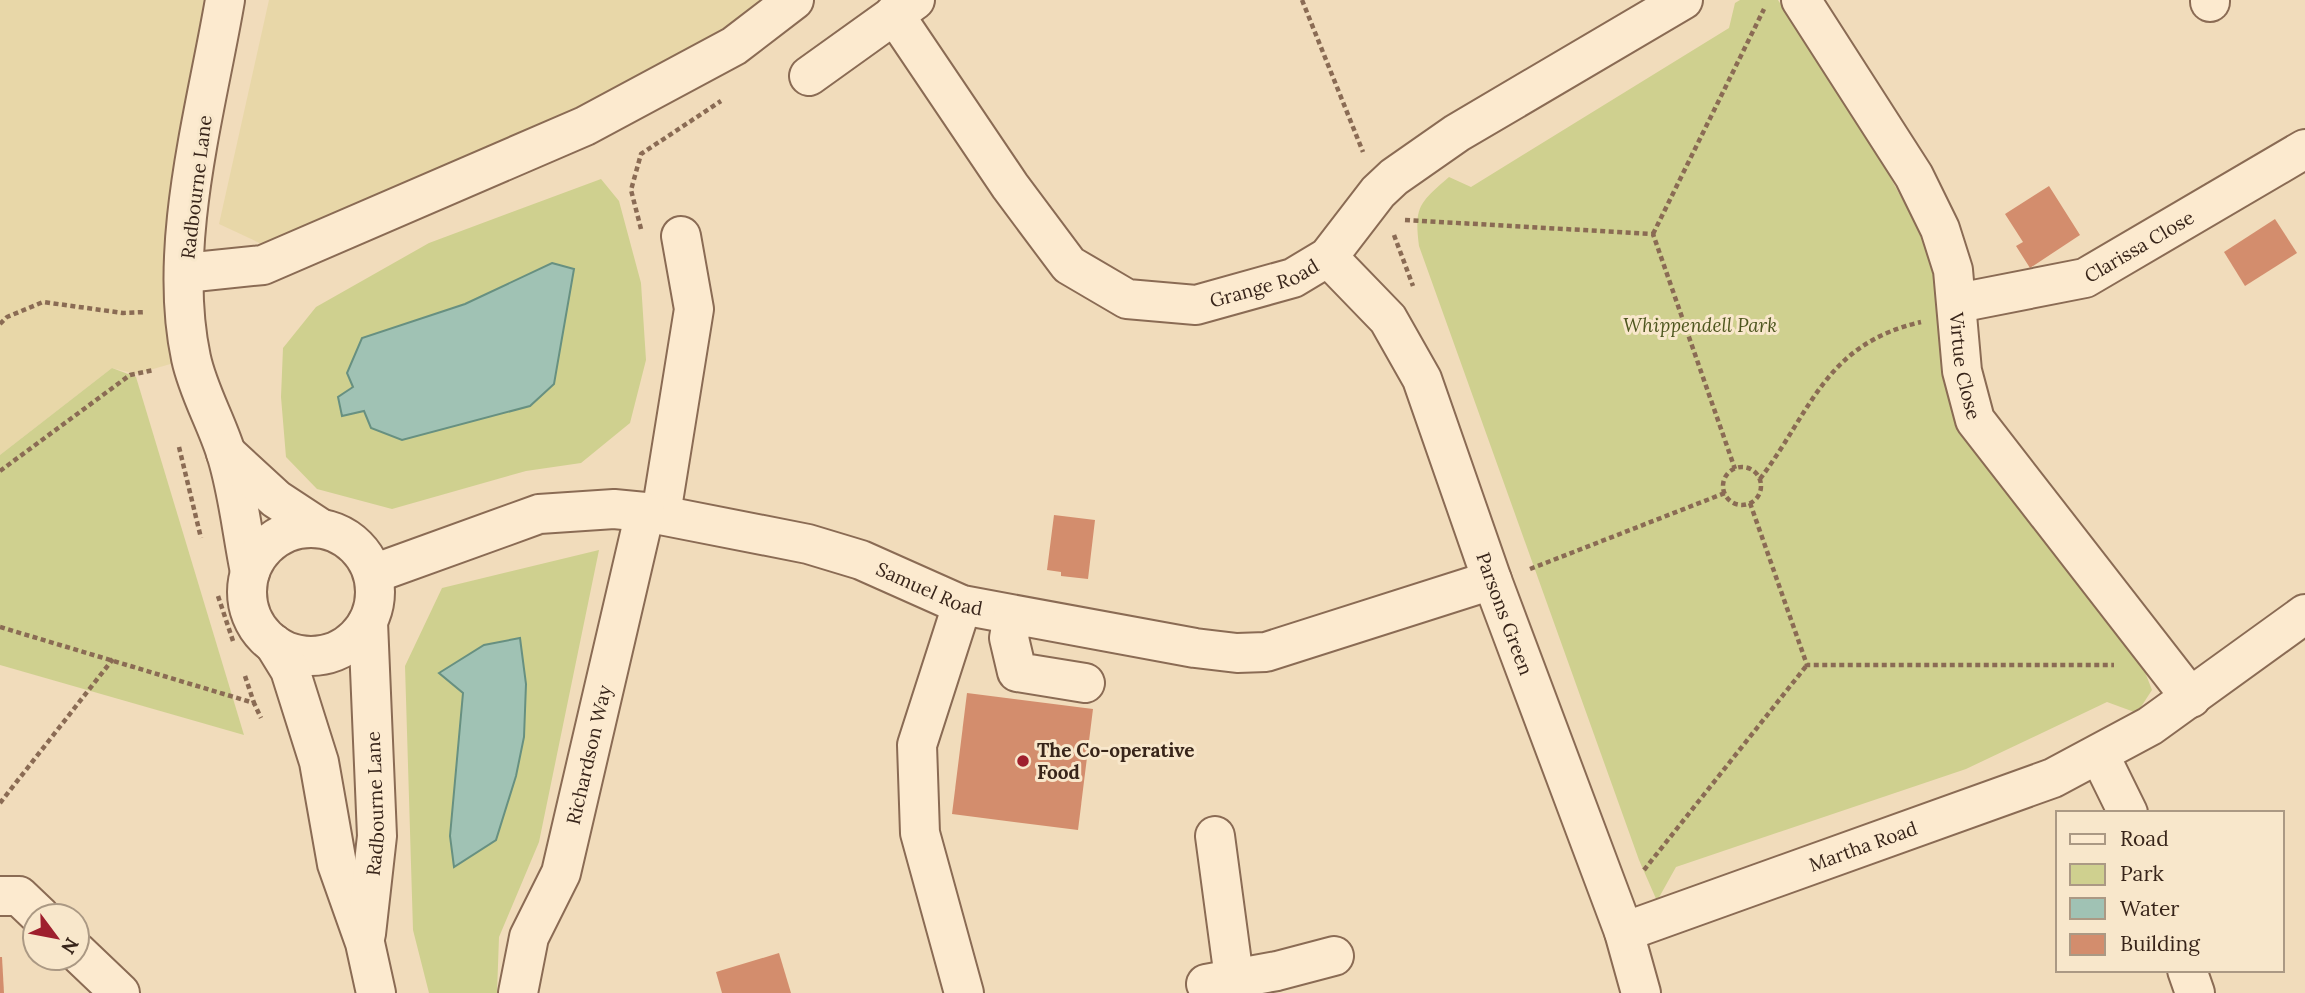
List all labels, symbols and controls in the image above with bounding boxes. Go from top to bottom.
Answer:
street label: Radbourne Lane [175,114,217,260]
street label: Clarissa Close [2080,205,2198,288]
street label: Grange Road [1207,253,1323,313]
street label: Virtue Close [1945,310,1986,422]
park label: Whippendell Park [1623,313,1777,337]
street label: Parsons Green [1471,549,1539,678]
street label: Samuel Road [872,556,985,621]
street label: Richardson Way [561,683,616,827]
street label: Radbourne Lane [361,731,389,877]
place label: The Co-operative Food [1037,738,1195,784]
marker: The Co-operative Food [1015,753,1031,769]
legend [2056,811,2284,972]
street label: Martha Road [1806,816,1920,877]
text: Road [2120,825,2169,852]
text: Park [2120,860,2164,887]
text: Water [2120,895,2179,922]
north arrow [21,902,91,972]
text: Building [2120,930,2200,957]
text: N [56,933,84,959]

